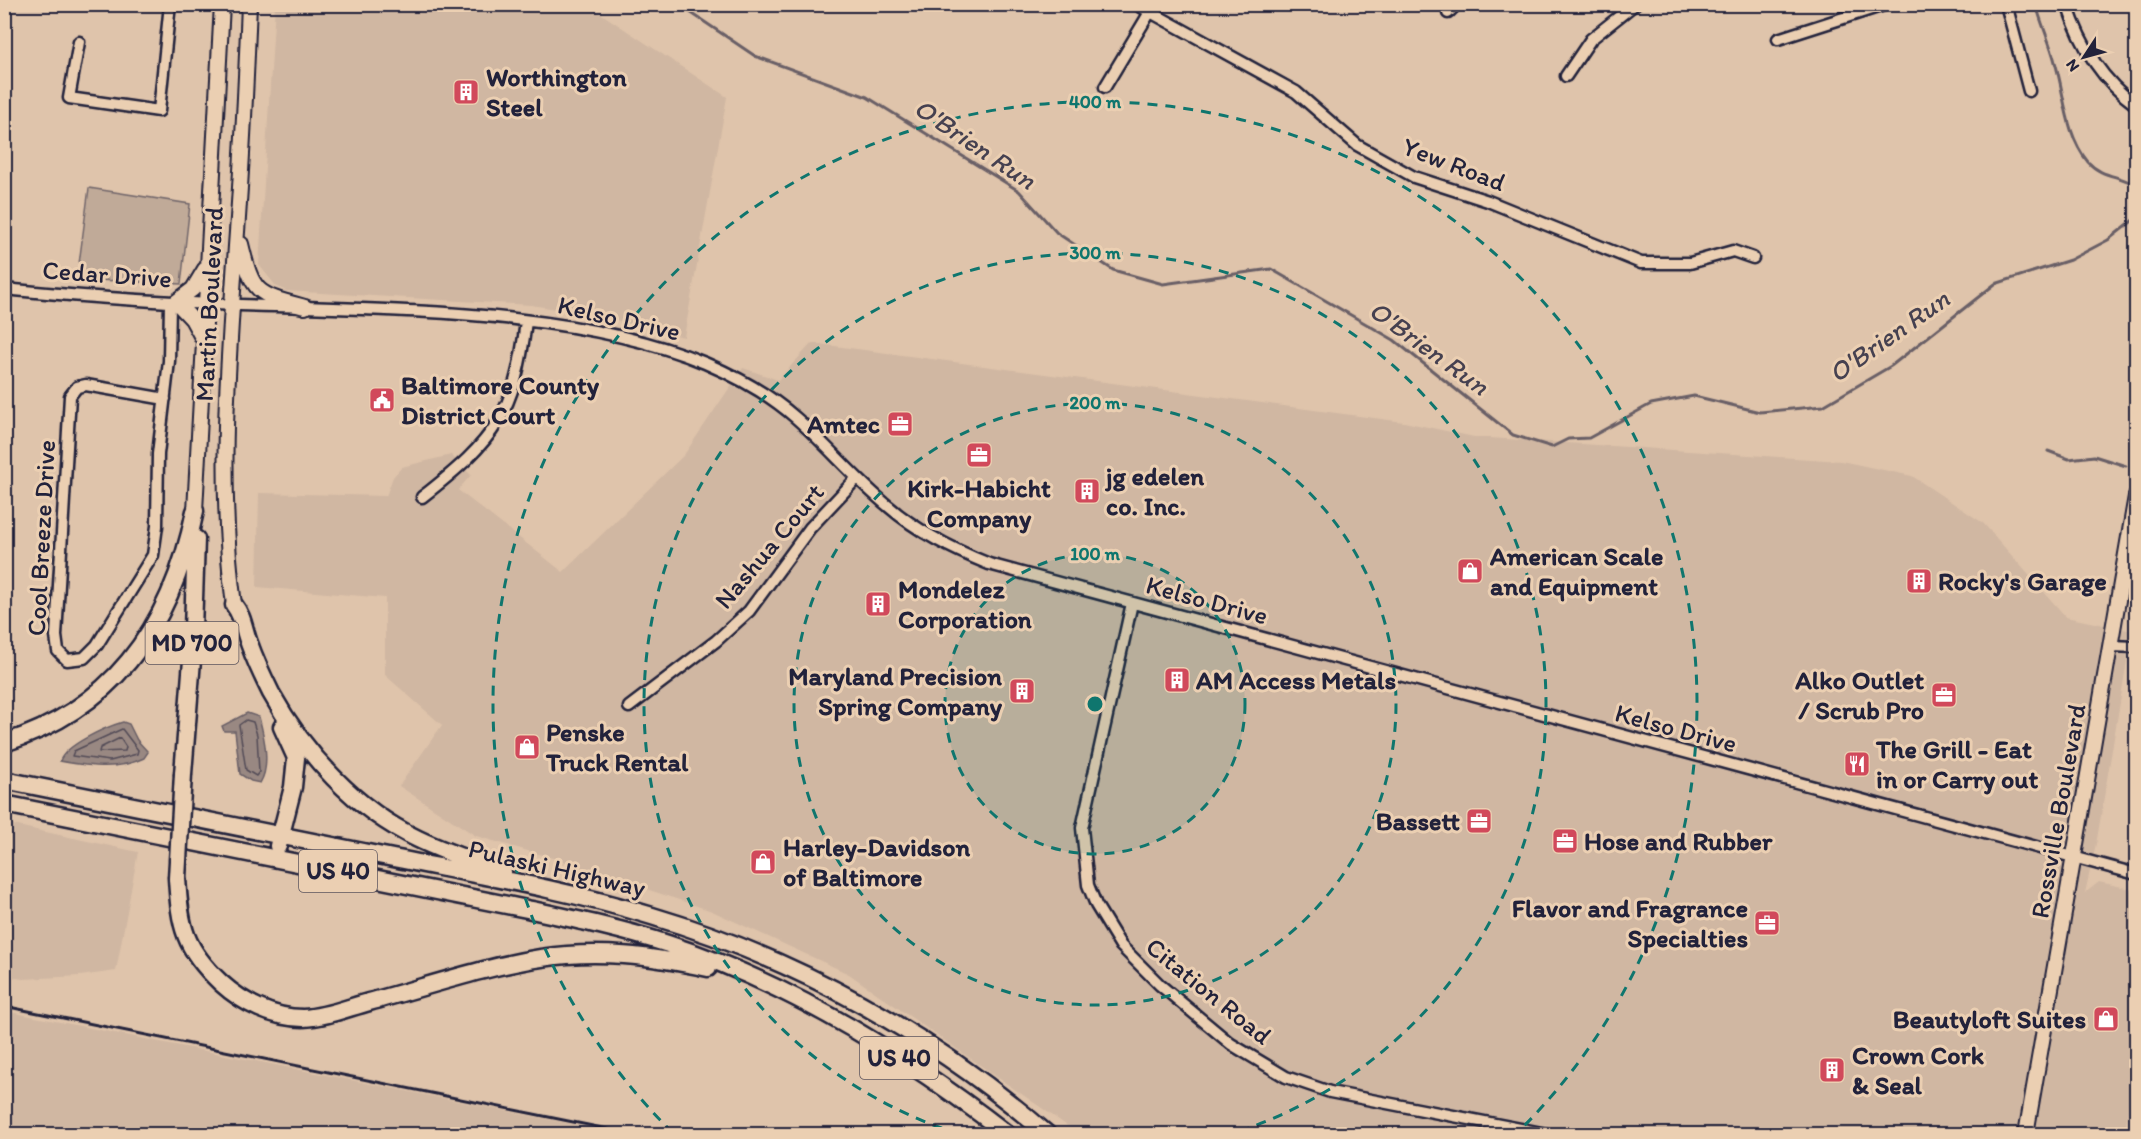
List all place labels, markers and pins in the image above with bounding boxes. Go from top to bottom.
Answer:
place label: Worthington Steel [486,61,627,123]
building icon: Worthington Steel [451,77,481,107]
place label: Baltimore County District Court [401,369,600,431]
public building icon: Baltimore County District Court [367,385,397,415]
place label: Amtec [806,408,880,440]
office icon: Amtec [885,409,915,439]
office icon: Kirk-Habicht Company [964,440,994,470]
place label: jg edelen co. Inc. [1104,460,1204,522]
place label: Kirk-Habicht Company [907,472,1051,534]
building icon: jg edelen co. Inc. [1072,476,1102,506]
place label: American Scale and Equipment [1489,540,1663,602]
shop icon: American Scale and Equipment [1455,556,1485,586]
place label: Rocky's Garage [1938,565,2107,597]
building icon: Rocky's Garage [1904,566,1934,596]
place label: Mondelez Corporation [898,573,1032,635]
building icon: Mondelez Corporation [863,589,893,619]
place label: Maryland Precision Spring Company [788,660,1003,722]
place label: AM Access Metals [1195,664,1396,696]
place label: Alko Outlet / Scrub Pro [1794,664,1924,726]
building icon: AM Access Metals [1162,665,1192,695]
building icon: Maryland Precision Spring Company [1007,676,1037,706]
office icon: Alko Outlet / Scrub Pro [1929,680,1959,710]
centre of rings [1085,694,1105,714]
place label: Penske Truck Rental [545,716,689,778]
shop icon: Penske Truck Rental [512,732,542,762]
place label: The Grill - Eat in or Carry out [1875,733,2038,795]
restaurant icon: The Grill - Eat in or Carry out [1842,749,1872,779]
place label: Bassett [1376,805,1460,837]
office icon: Bassett [1464,806,1494,836]
place label: Hose and Rubber [1584,825,1773,857]
office icon: Hose and Rubber [1550,826,1580,856]
place label: Harley-Davidson of Baltimore [783,831,971,893]
shop icon: Harley-Davidson of Baltimore [748,847,778,877]
place label: Flavor and Fragrance Specialties [1512,892,1748,954]
office icon: Flavor and Fragrance Specialties [1752,908,1782,938]
place label: Beautyloft Suites [1893,1003,2086,1035]
shop icon: Beautyloft Suites [2091,1004,2121,1034]
place label: Crown Cork & Seal [1852,1039,1985,1101]
building icon: Crown Cork & Seal [1817,1055,1847,1085]

